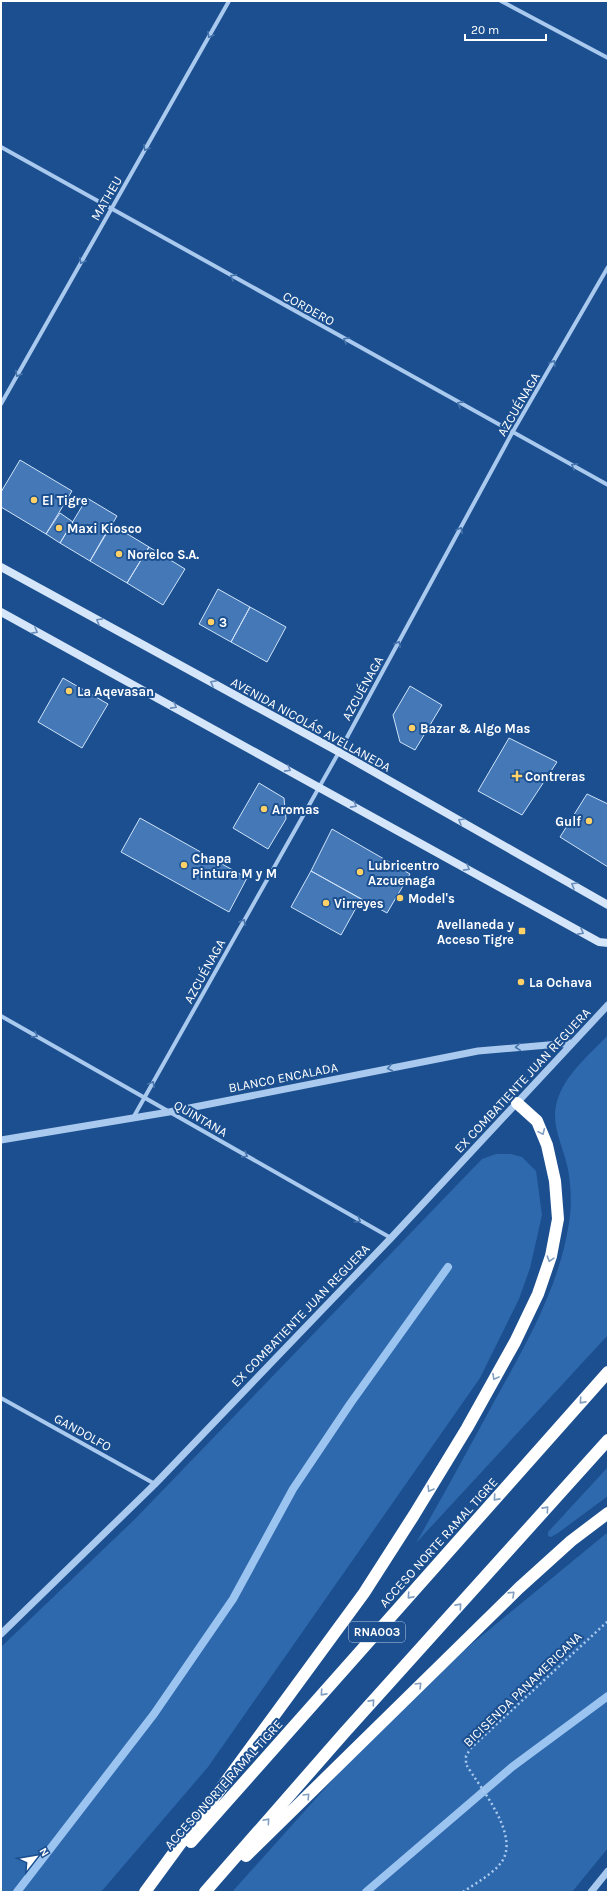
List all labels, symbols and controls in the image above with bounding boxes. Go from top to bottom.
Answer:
scale bar [465,16,546,42]
text: 20 m [471,23,499,37]
one-way arrow [207,31,214,38]
one-way arrow [143,144,150,151]
street label: MATHEU [88,173,125,223]
one-way arrow [79,257,86,264]
one-way arrow [230,274,237,281]
street label: CORDERO [280,288,337,329]
one-way arrow [343,338,351,345]
one-way arrow [548,360,555,367]
street label: AZCUÉNAGA [492,368,543,439]
one-way arrow [15,370,22,377]
one-way arrow [457,401,464,408]
one-way arrow [571,464,578,471]
place label: El Tigre [42,493,88,508]
marker: El Tigre [29,495,39,505]
place label: Maxi Kiosco [67,521,142,536]
marker: Maxi Kiosco [54,523,64,533]
one-way arrow [455,526,462,534]
place label: Norelco S.A. [127,547,199,562]
marker: Norelco S.A. [114,549,124,559]
place label: 3 [219,615,227,630]
marker: 3 [206,617,216,627]
one-way arrow [96,618,103,625]
one-way arrow [31,626,38,633]
one-way arrow [393,641,400,648]
street label: AZCUÉNAGA [337,652,386,723]
street label: AVENIDA NICOLÁS AVELLANEDA [228,672,395,775]
one-way arrow [210,680,217,688]
place label: La Aqevasan [77,684,154,700]
marker: La Aqevasan [64,686,74,696]
one-way arrow [170,702,177,709]
place label: Bazar & Algo Mas [420,721,531,736]
marker: Bazar & Algo Mas [407,723,417,733]
one-way arrow [284,764,291,771]
place label: Contreras [525,769,586,784]
marker: Contreras [512,771,522,781]
one-way arrow [350,801,357,808]
place label: Aromas [272,802,320,817]
marker: Aromas [259,804,269,814]
place label: Gulf [555,814,581,829]
marker: Gulf [584,816,594,826]
one-way arrow [458,819,465,826]
place label: Chapa Pintura M y M [192,851,277,881]
place label: Lubricentro Azcuenaga [368,858,439,888]
marker: Chapa Pintura M y M [179,860,189,870]
one-way arrow [463,864,470,871]
marker: Lubricentro Azcuenaga [355,867,365,877]
one-way arrow [571,883,578,890]
place label: Model's [408,891,455,906]
marker: Model's [395,893,405,903]
place label: Virreyes [334,896,384,911]
marker: Virreyes [321,898,331,908]
place label: Avellaneda y Acceso Tigre [437,917,514,947]
one-way arrow [239,919,246,926]
marker: Avellaneda y Acceso Tigre [517,926,527,936]
one-way arrow [577,927,584,934]
street label: AZCUÉNAGA [179,935,228,1006]
place label: La Ochava [529,975,592,990]
marker: La Ochava [516,977,526,987]
street label: EX COMBATIENTE JUAN REGUERA [451,1004,594,1156]
one-way arrow [31,1031,38,1038]
one-way arrow [515,1043,521,1052]
street label: BLANCO ENCALADA [227,1059,340,1095]
one-way arrow [387,1064,393,1072]
one-way arrow [148,1081,155,1088]
street label: QUINTANA [171,1097,231,1140]
one-way arrow [537,1128,545,1136]
one-way arrow [241,1151,248,1158]
one-way arrow [354,1215,361,1222]
street label: EX COMBATIENTE JUAN REGUERA [228,1241,373,1390]
one-way arrow [546,1256,555,1263]
one-way arrow [493,1373,500,1380]
one-way arrow [579,1396,587,1404]
street label: GANDOLFO [52,1411,114,1454]
street label: ACCESO NORTE RAMAL TIGRE [376,1474,501,1610]
one-way arrow [427,1485,435,1492]
one-way arrow [493,1494,500,1501]
one-way arrow [541,1506,549,1514]
one-way arrow [407,1591,414,1598]
one-way arrow [508,1592,515,1599]
one-way arrow [454,1603,461,1610]
road number: RNA003 [349,1622,405,1642]
street label: BICISENDA PANAMERICANA [460,1628,585,1750]
one-way arrow [414,1682,422,1690]
one-way arrow [321,1688,328,1696]
one-way arrow [367,1699,374,1707]
street label: ACCESO NORTE RAMAL TIGRE [161,1716,286,1852]
one-way arrow [302,1793,310,1801]
one-way arrow [263,1818,270,1825]
north arrow [16,1837,56,1877]
text: N [37,1845,52,1859]

